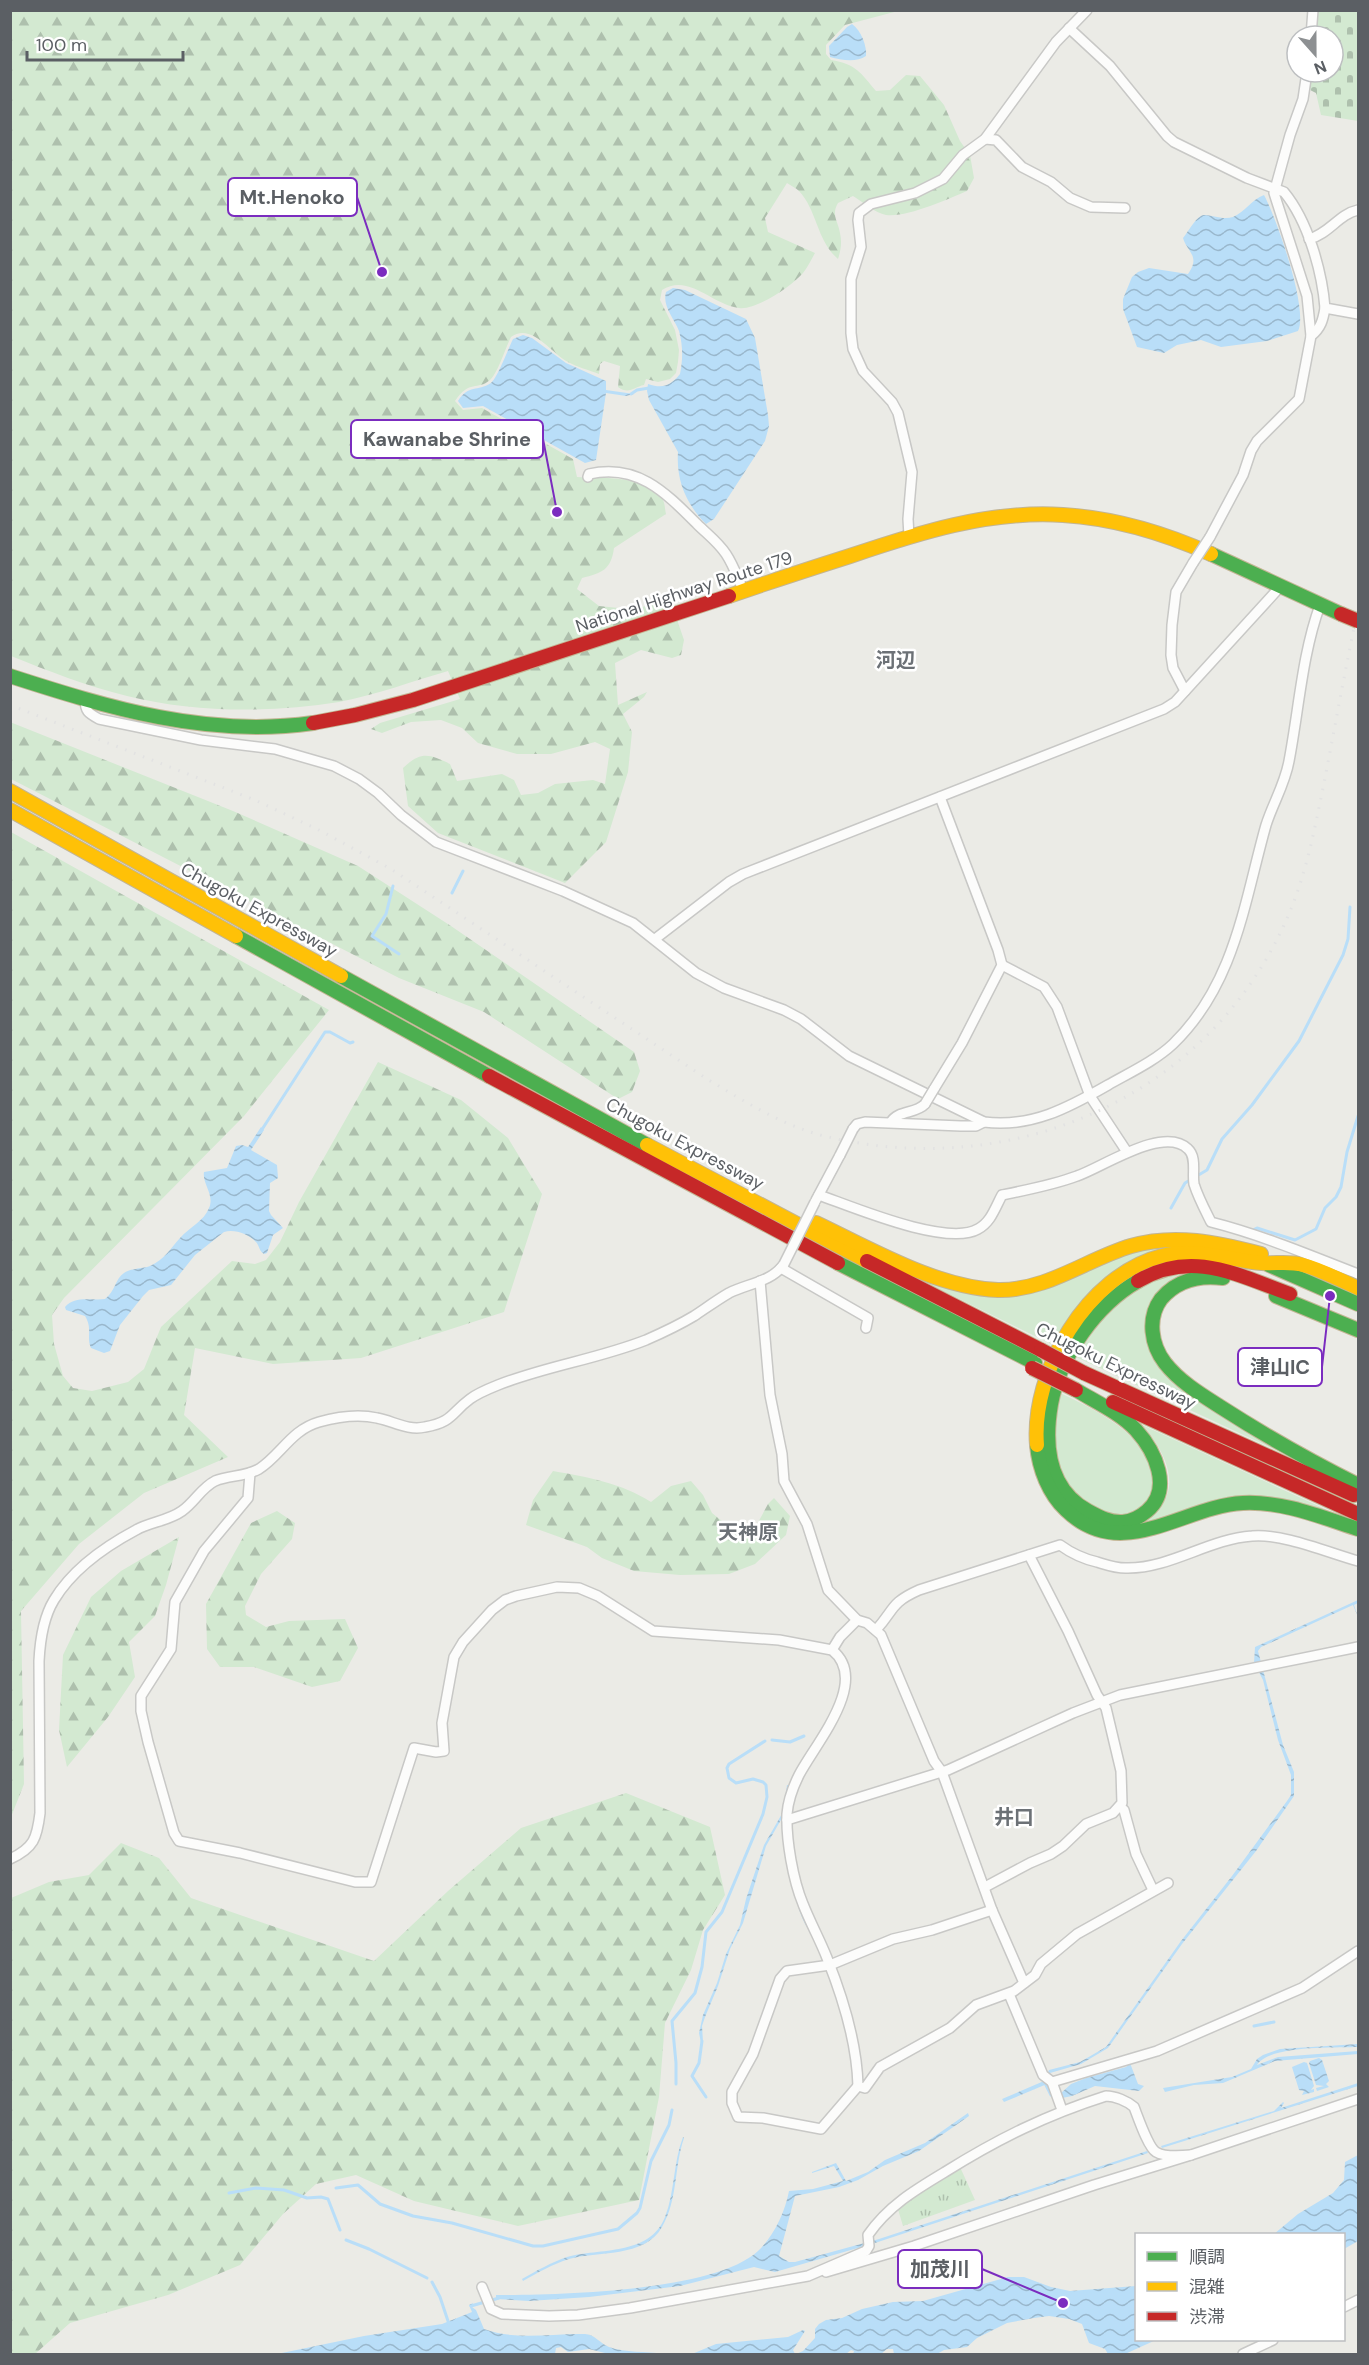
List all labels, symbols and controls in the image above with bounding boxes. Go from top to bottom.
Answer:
scale bar [27,24,183,62]
north arrow [1285,24,1345,84]
text: 100 m [36,33,87,57]
text: N [1311,56,1329,79]
callout: Mt.Henoko [228,178,357,216]
text: Mt.Henoko [239,184,345,210]
callout: Kawanabe Shrine [351,420,543,458]
text: Kawanabe Shrine [363,426,531,452]
street label: National Highway Route 179 [572,546,796,638]
district label: 河辺 [876,647,916,673]
street label: Chugoku Expressway [176,857,342,963]
street label: Chugoku Expressway [602,1092,768,1196]
street label: Chugoku Expressway [1032,1317,1200,1415]
callout: 津山IC [1238,1348,1322,1386]
text: 津山IC [1250,1354,1310,1380]
district label: 天神原 [718,1519,778,1545]
district label: 井口 [994,1804,1034,1830]
legend [1135,2233,1345,2341]
text: 順調 [1189,2245,1225,2269]
callout: 加茂川 [898,2250,982,2288]
text: 加茂川 [910,2256,970,2282]
text: 混雑 [1189,2275,1225,2299]
text: 渋滞 [1189,2305,1225,2329]

